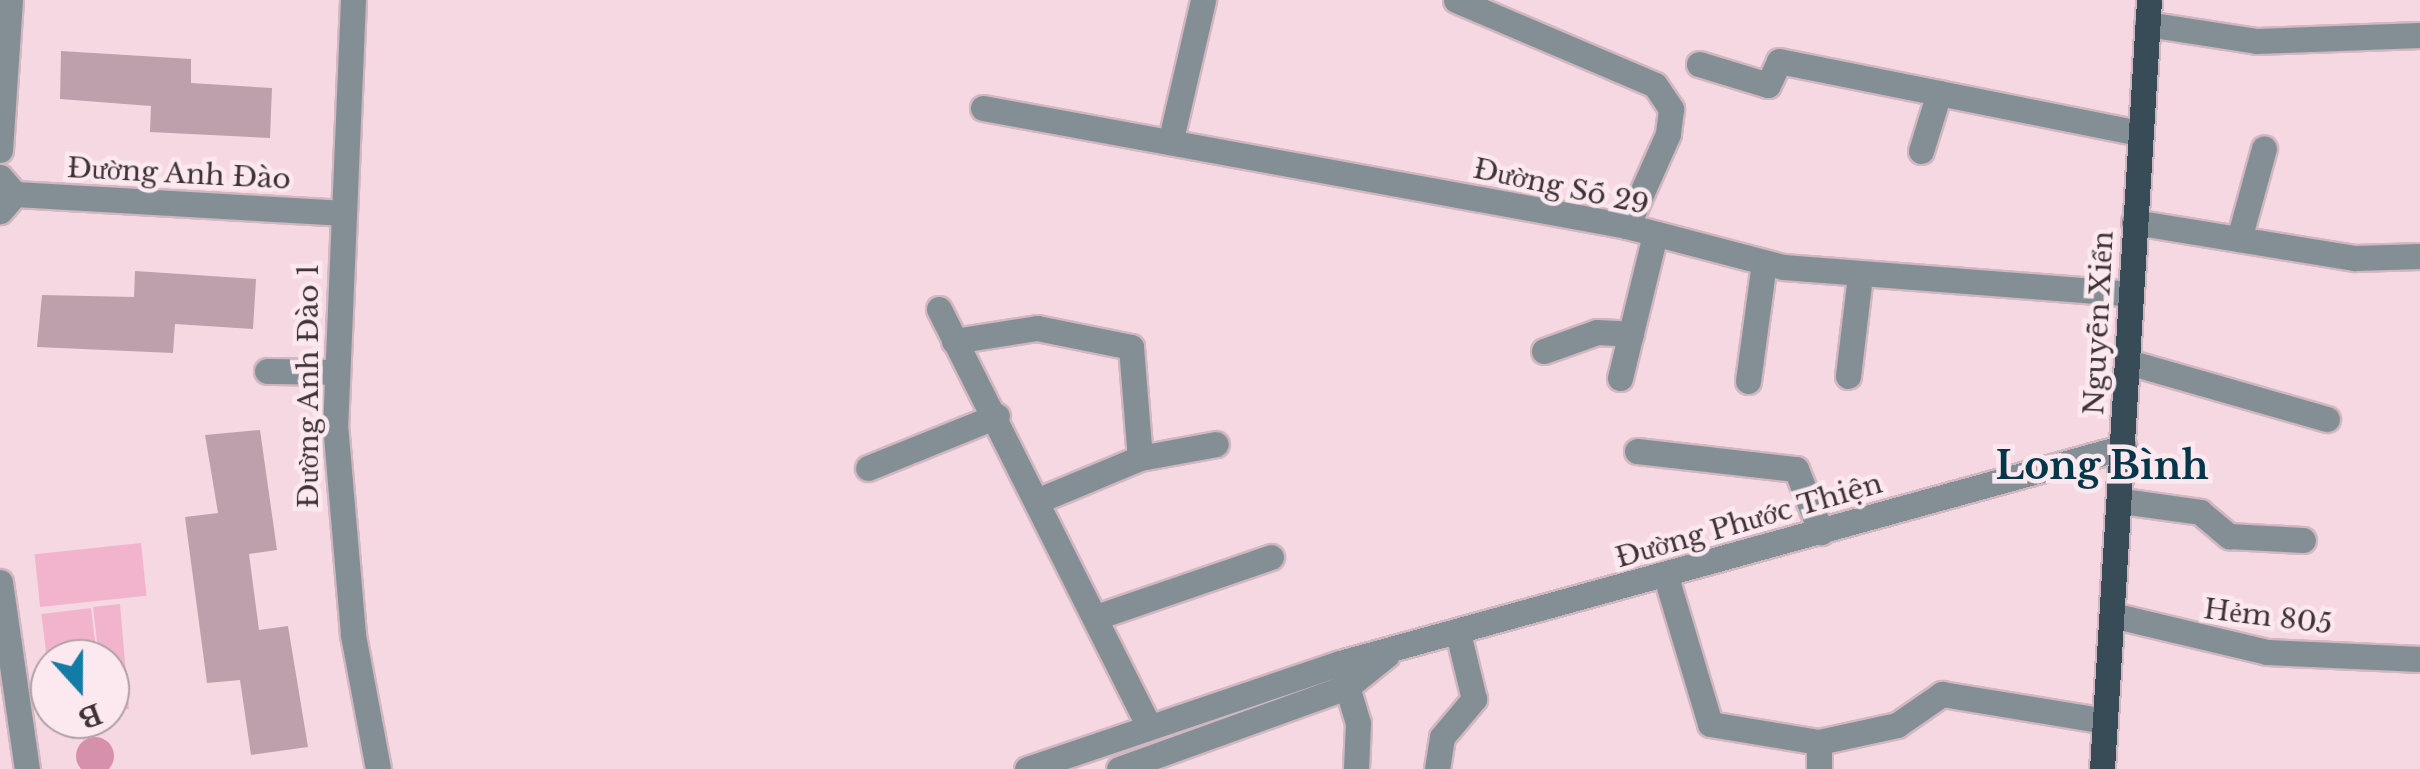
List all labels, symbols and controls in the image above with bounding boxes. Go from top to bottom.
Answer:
street label: Đường Anh Đào [66,151,292,197]
street label: Đường Số 29 [1470,152,1652,222]
street label: Nguyễn Xiển [2077,230,2121,416]
street label: Đường Anh Đào 1 [292,263,326,509]
district label: Long Bình [1995,443,2209,489]
street label: Đường Phước Thiện [1611,467,1887,575]
street label: Hẻm 805 [2202,592,2334,642]
north arrow [30,639,130,739]
text: B [74,695,107,736]

